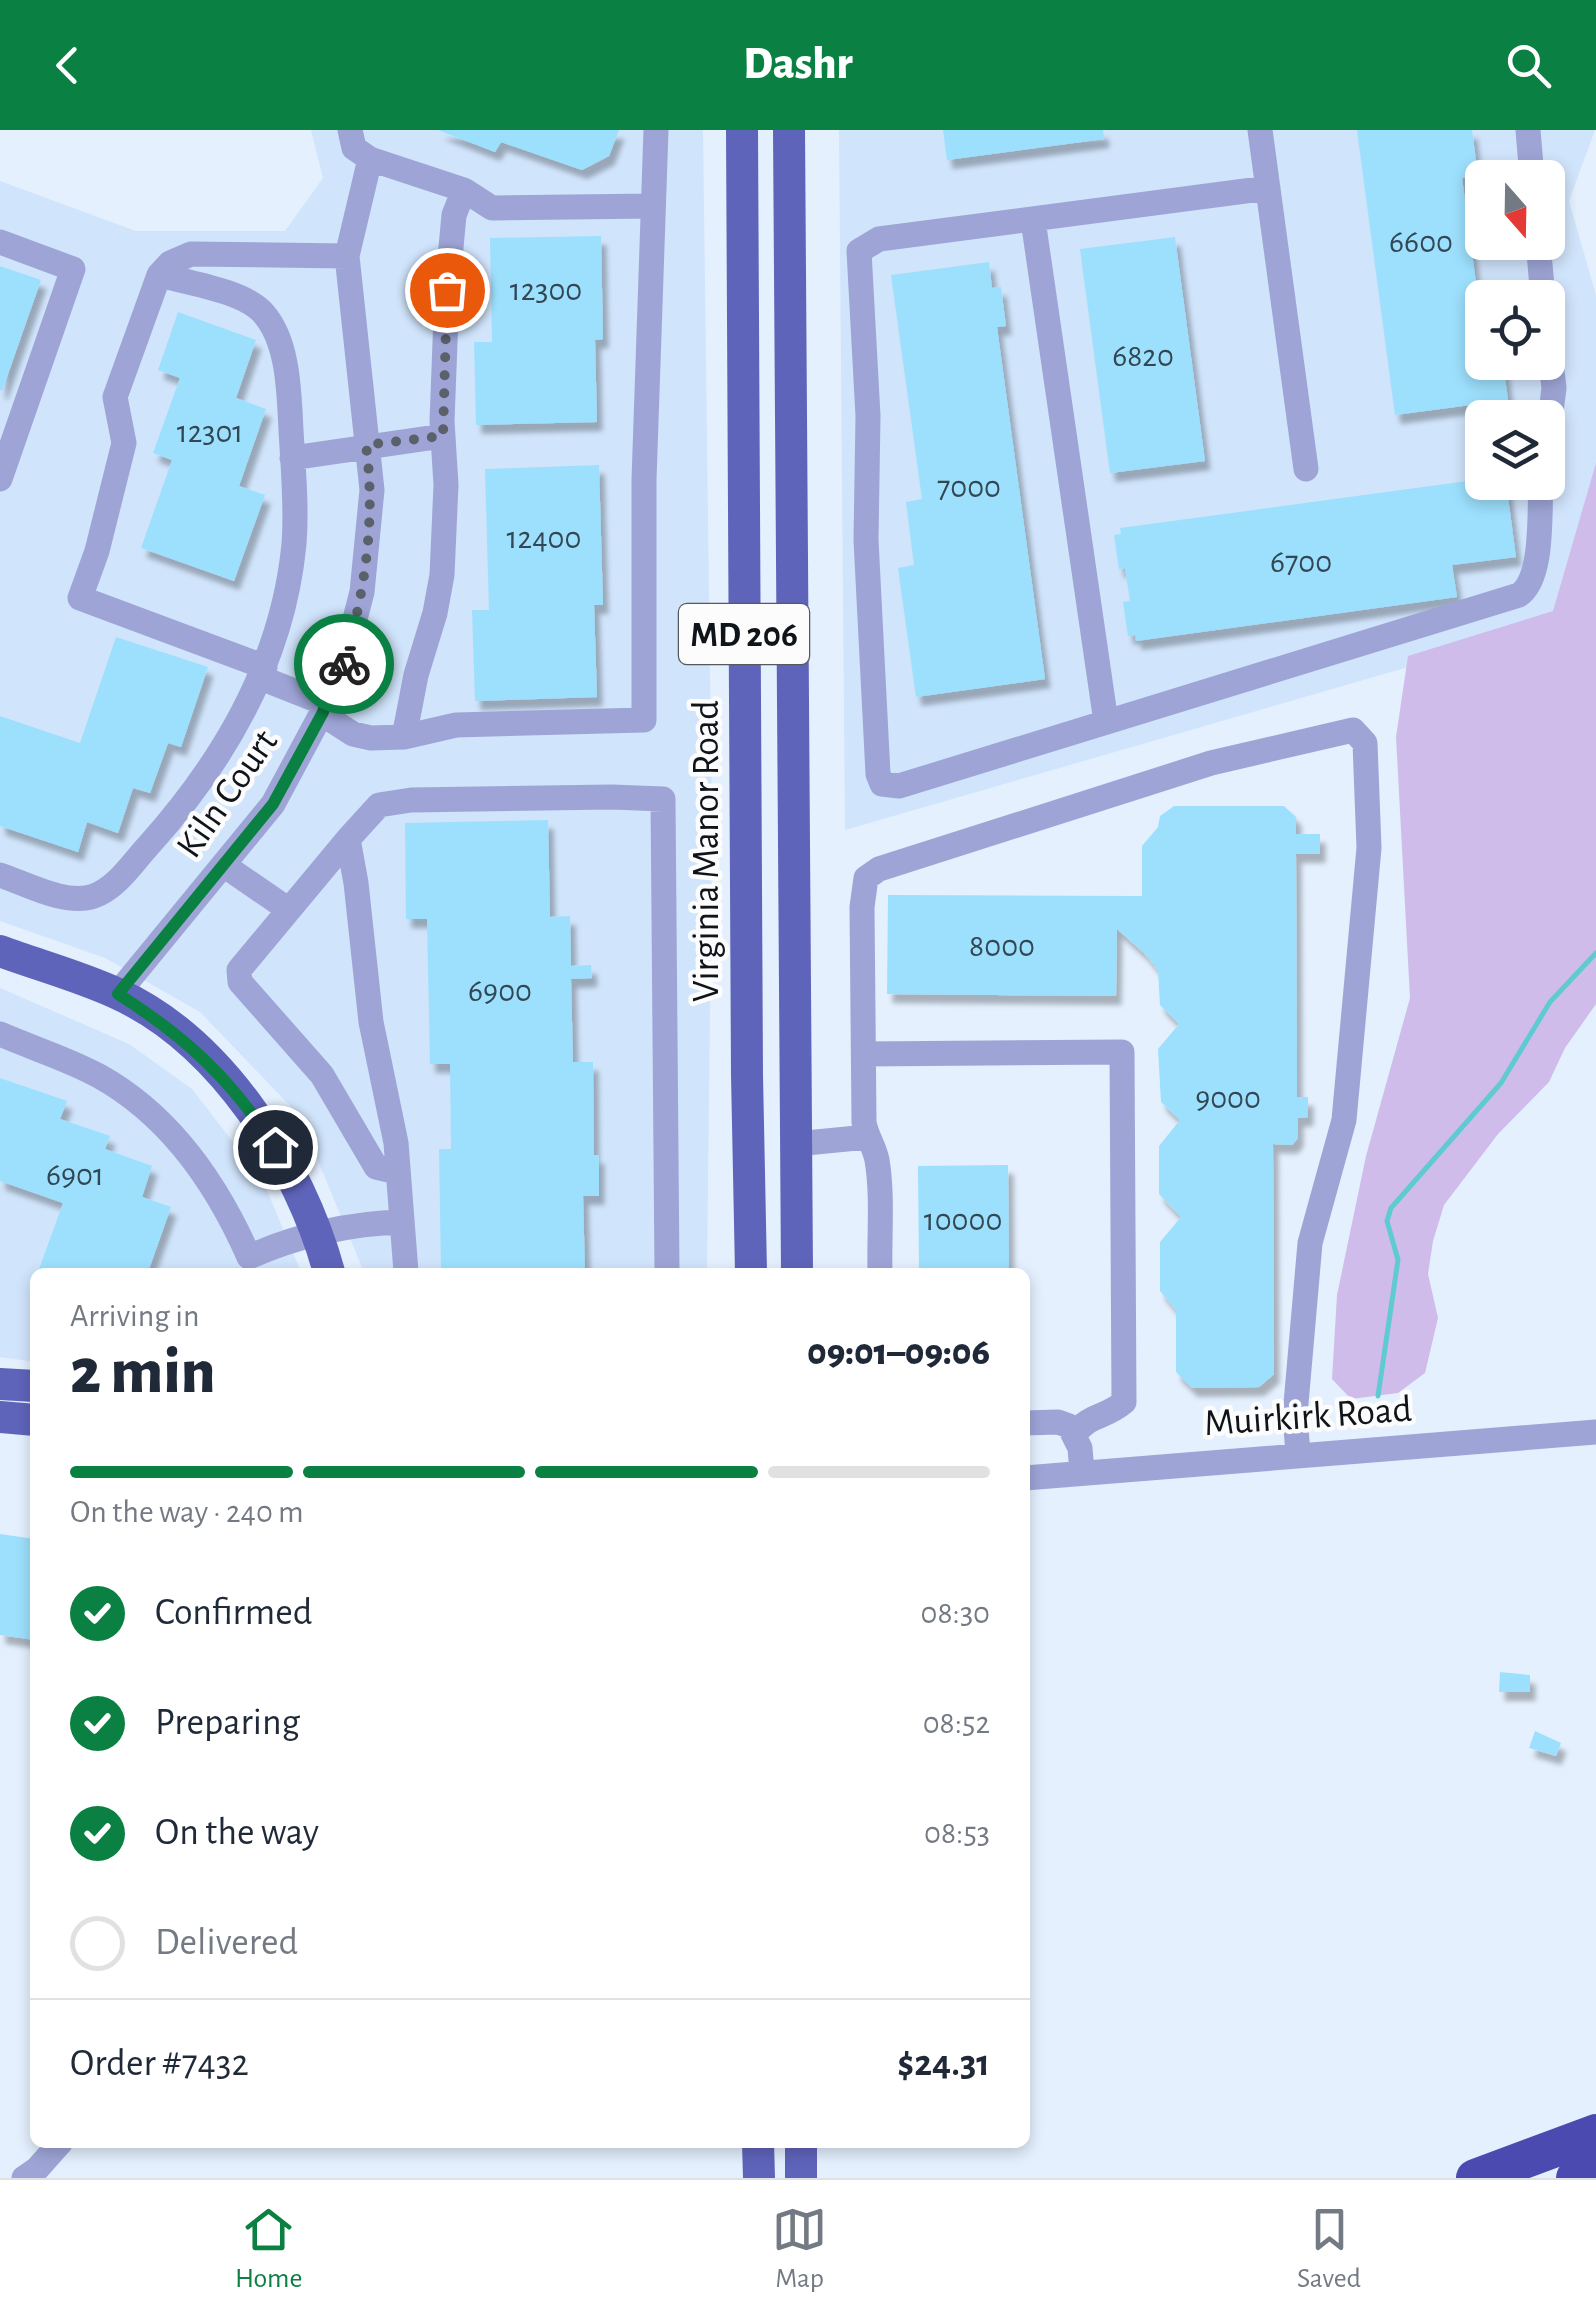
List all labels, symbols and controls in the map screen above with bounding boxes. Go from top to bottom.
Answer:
icon: back [40,38,95,93]
icon: search [1501,38,1556,93]
text: Dashr [743,42,853,87]
north arrow [1465,160,1565,260]
map controls [1465,160,1565,500]
house number: 6600 [1389,226,1453,258]
pin [405,248,490,333]
icon: bag [420,263,475,318]
house number: 12300 [510,274,582,306]
button: locate [1465,280,1565,380]
house number: 6820 [1112,340,1174,372]
button: layers [1465,400,1565,500]
house number: 12301 [177,416,243,448]
house number: 7000 [937,471,1001,503]
house number: 12400 [507,522,581,554]
house number: 6700 [1270,546,1332,578]
road number: MD 206 [679,604,809,664]
courier [294,614,394,714]
icon: bike [317,637,372,692]
street label: Virginia Manor Road [688,700,726,1002]
street label: Kiln Court [170,723,285,865]
house number: 8000 [969,930,1035,962]
house number: 6900 [468,975,532,1007]
house number: 9000 [1195,1082,1261,1114]
pin [233,1105,318,1190]
icon: home [248,1120,303,1175]
house number: 6901 [46,1159,104,1191]
house number: 10000 [924,1204,1002,1236]
text: Arriving in [70,1300,199,1332]
text: 09:01–09:06 [807,1334,990,1372]
text: 2 min [70,1340,216,1405]
street label: Muirkirk Road [1203,1391,1413,1443]
text: On the way · 240 m [70,1496,304,1528]
icon: check [70,1586,125,1641]
text: Confirmed [155,1594,312,1632]
text: 08:30 [921,1597,990,1629]
icon: check [70,1696,125,1751]
text: Preparing [155,1704,300,1742]
text: 08:52 [923,1707,990,1739]
icon: check [70,1806,125,1861]
text: On the way [155,1814,319,1852]
text: 08:53 [924,1817,990,1849]
text: Delivered [155,1924,298,1962]
text: Order #7432 [70,2045,249,2083]
text: $24.31 [897,2045,990,2083]
tab: Home [235,2202,302,2296]
tab: Map [772,2202,827,2296]
tab: Saved [1297,2202,1361,2296]

